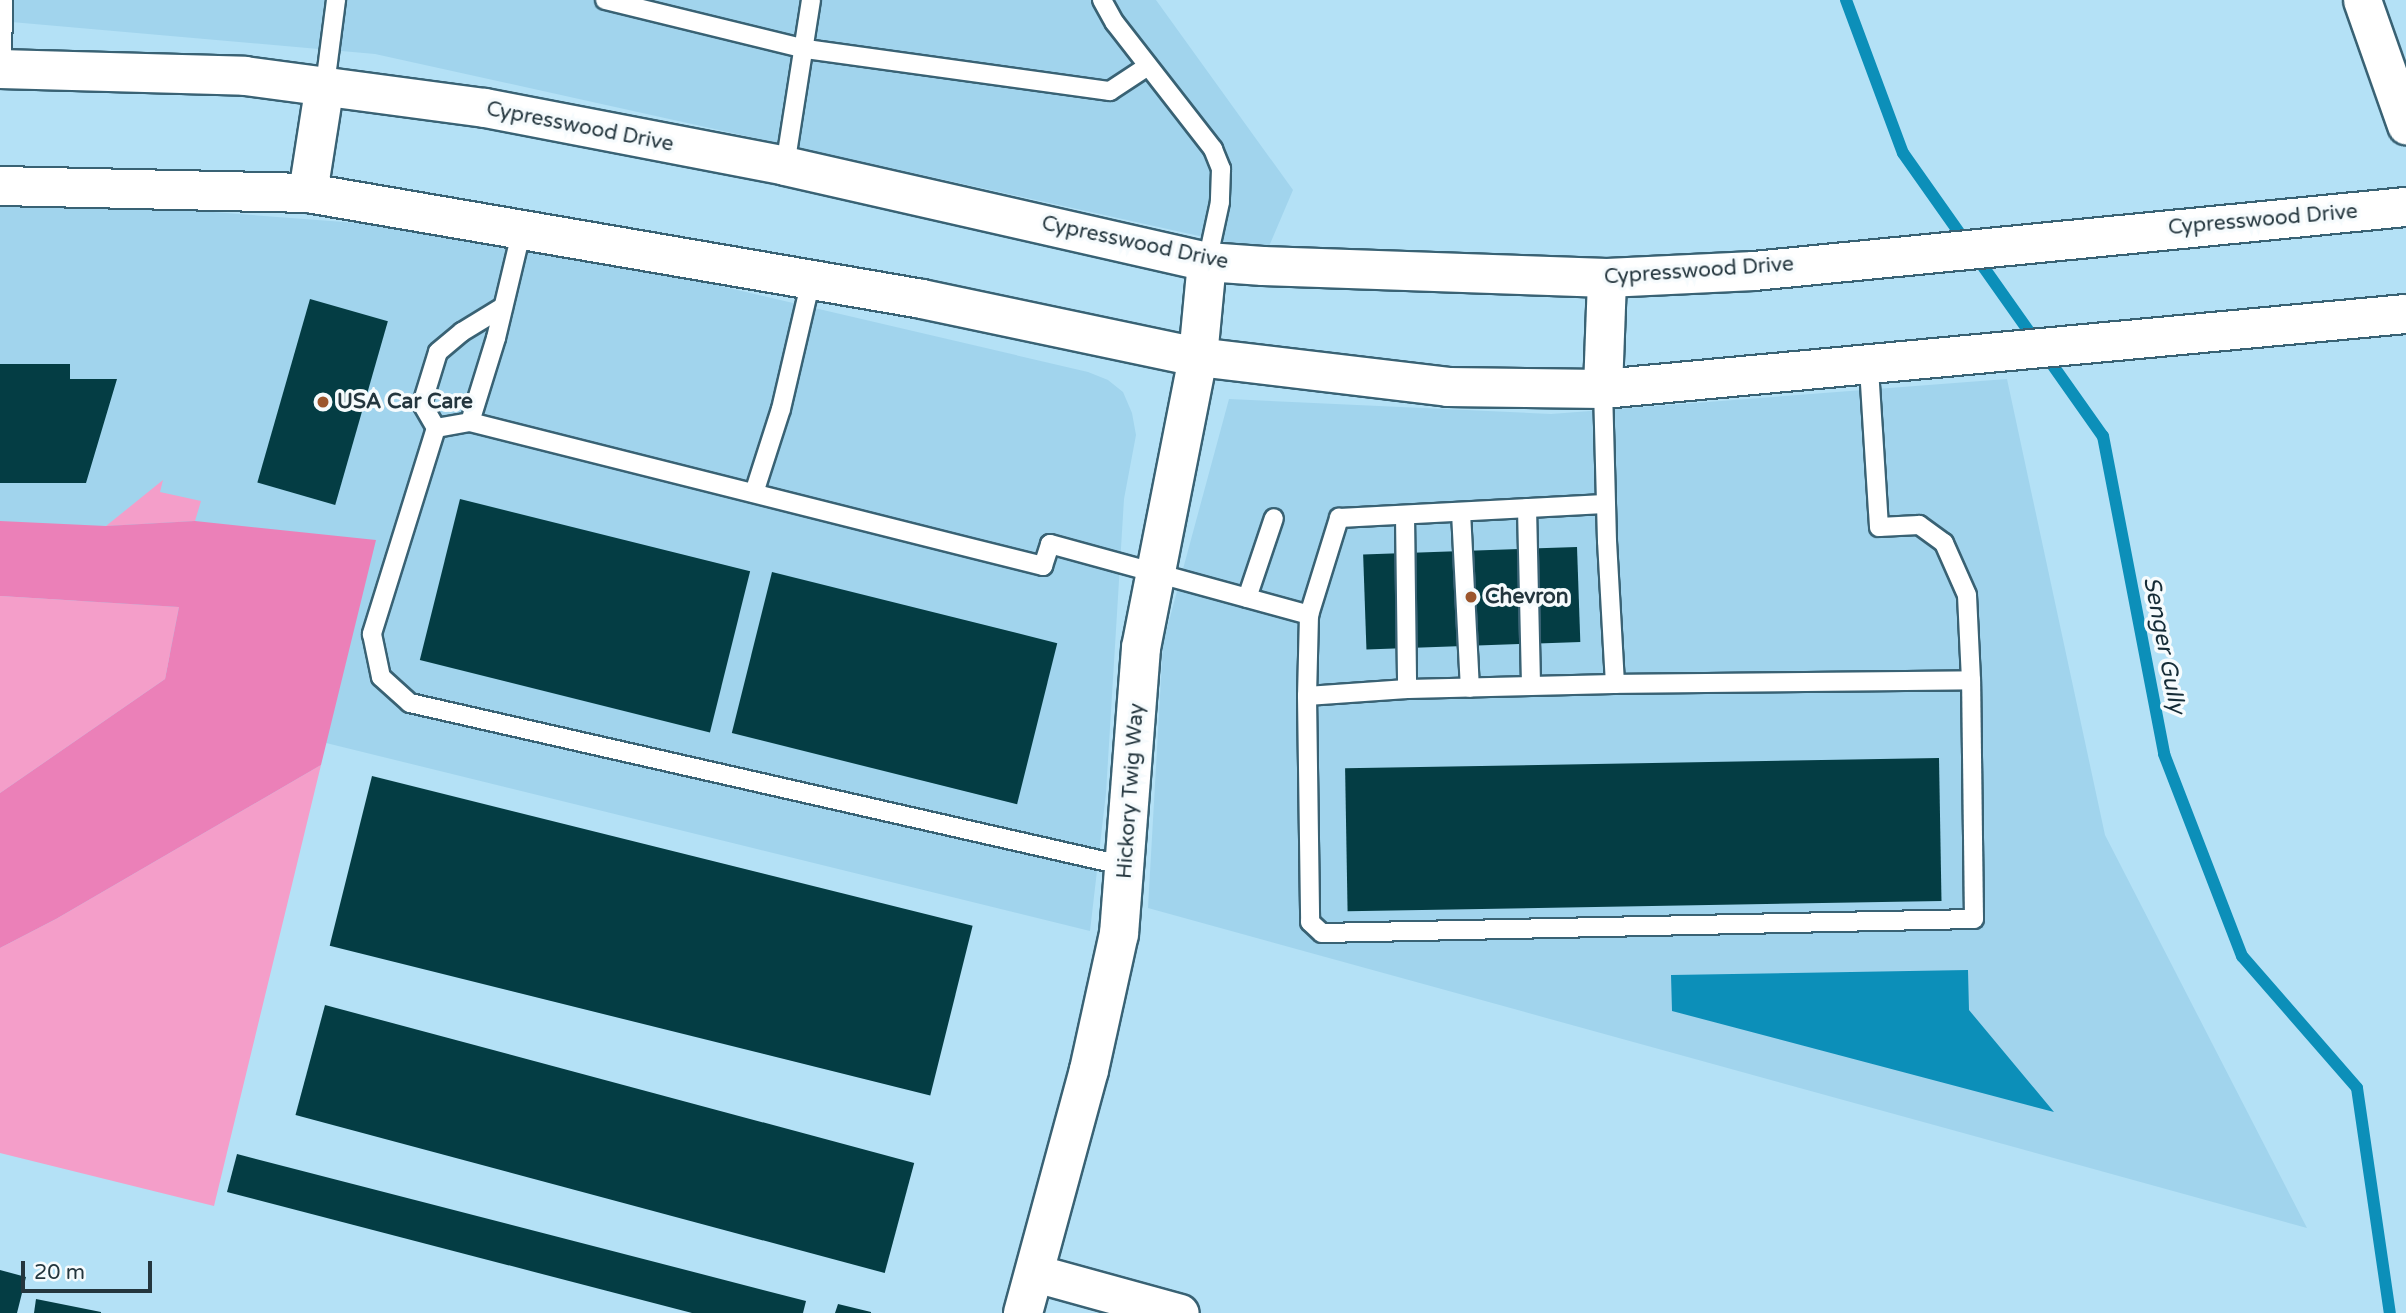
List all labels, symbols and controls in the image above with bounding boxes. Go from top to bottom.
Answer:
street label: Cypresswood Drive [484,96,676,158]
street label: Cypresswood Drive [2167,199,2359,241]
street label: Cypresswood Drive [1039,211,1231,275]
street label: Cypresswood Drive [1603,252,1795,290]
place label: USA Car Care [337,389,473,415]
marker: USA Car Care [315,394,331,410]
water label: Senger Gully [2137,574,2191,716]
place label: Chevron [1485,584,1569,610]
marker: Chevron [1463,589,1479,605]
street label: Hickory Twig Way [1112,702,1150,880]
scale bar [24,1246,156,1290]
text: 20 m [34,1260,85,1285]

